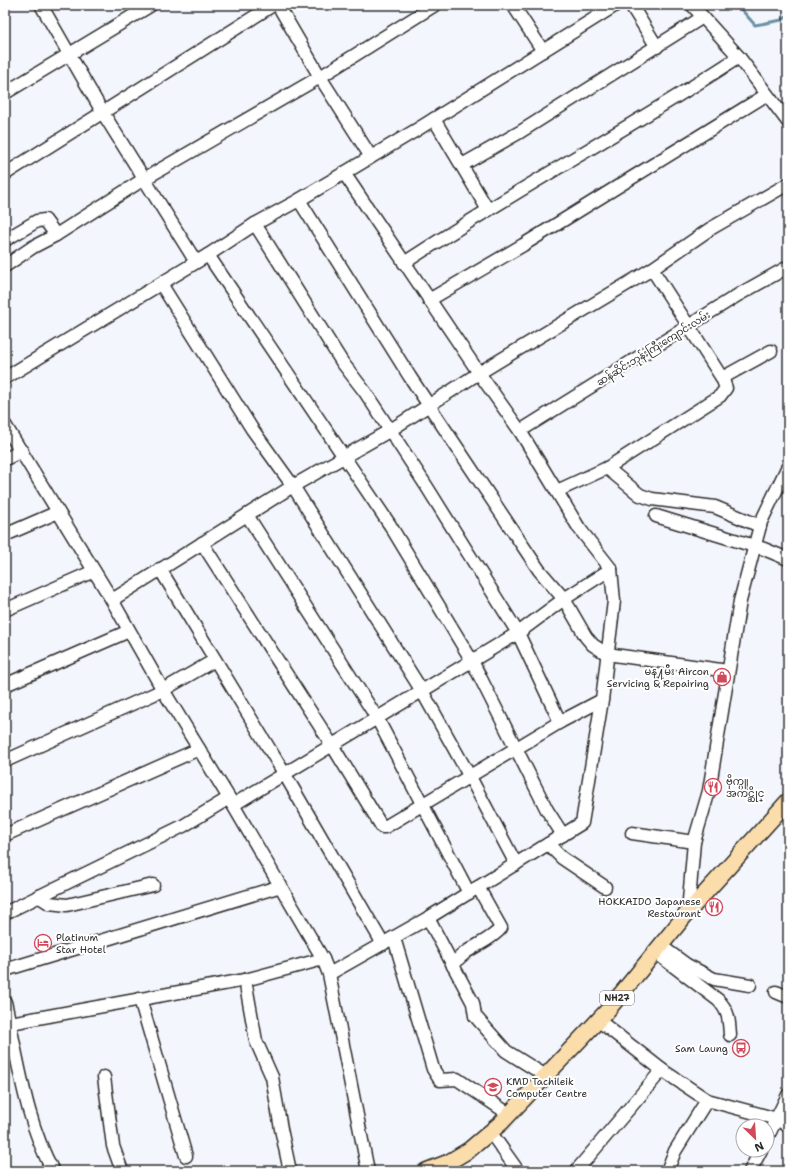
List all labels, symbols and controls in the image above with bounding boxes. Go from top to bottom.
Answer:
street label: ဆန်ဆိုင်းဘုန်းကြီးကျောင်းလမ်း [593,307,714,390]
place label: မန္႔မီး Aircon Servicing & Repairing [607,664,709,690]
shop icon: မန္႔မီး Aircon Servicing & Repairing [712,667,732,687]
place label: ဗိုက္ပူ အကင္ဆိုင္ [726,774,764,802]
restaurant icon: ဗိုက္ပူ အကင္ဆိုင္ [703,777,723,797]
place label: HOKKAIDO Japanese Restaurant [598,895,701,920]
restaurant icon: HOKKAIDO Japanese Restaurant [704,897,724,917]
place label: Platinum Star Hotel [56,931,106,956]
hotel icon: Platinum Star Hotel [33,933,53,953]
road number: NH27 [600,991,634,1005]
bus stop icon: Sam Laung [731,1038,751,1058]
place label: Sam Laung [675,1042,728,1055]
place label: KMD Tachileik Computer Centre [506,1075,588,1100]
school or university icon: KMD Tachileik Computer Centre [483,1077,503,1097]
north arrow [735,1118,775,1158]
text: N [752,1138,766,1155]

